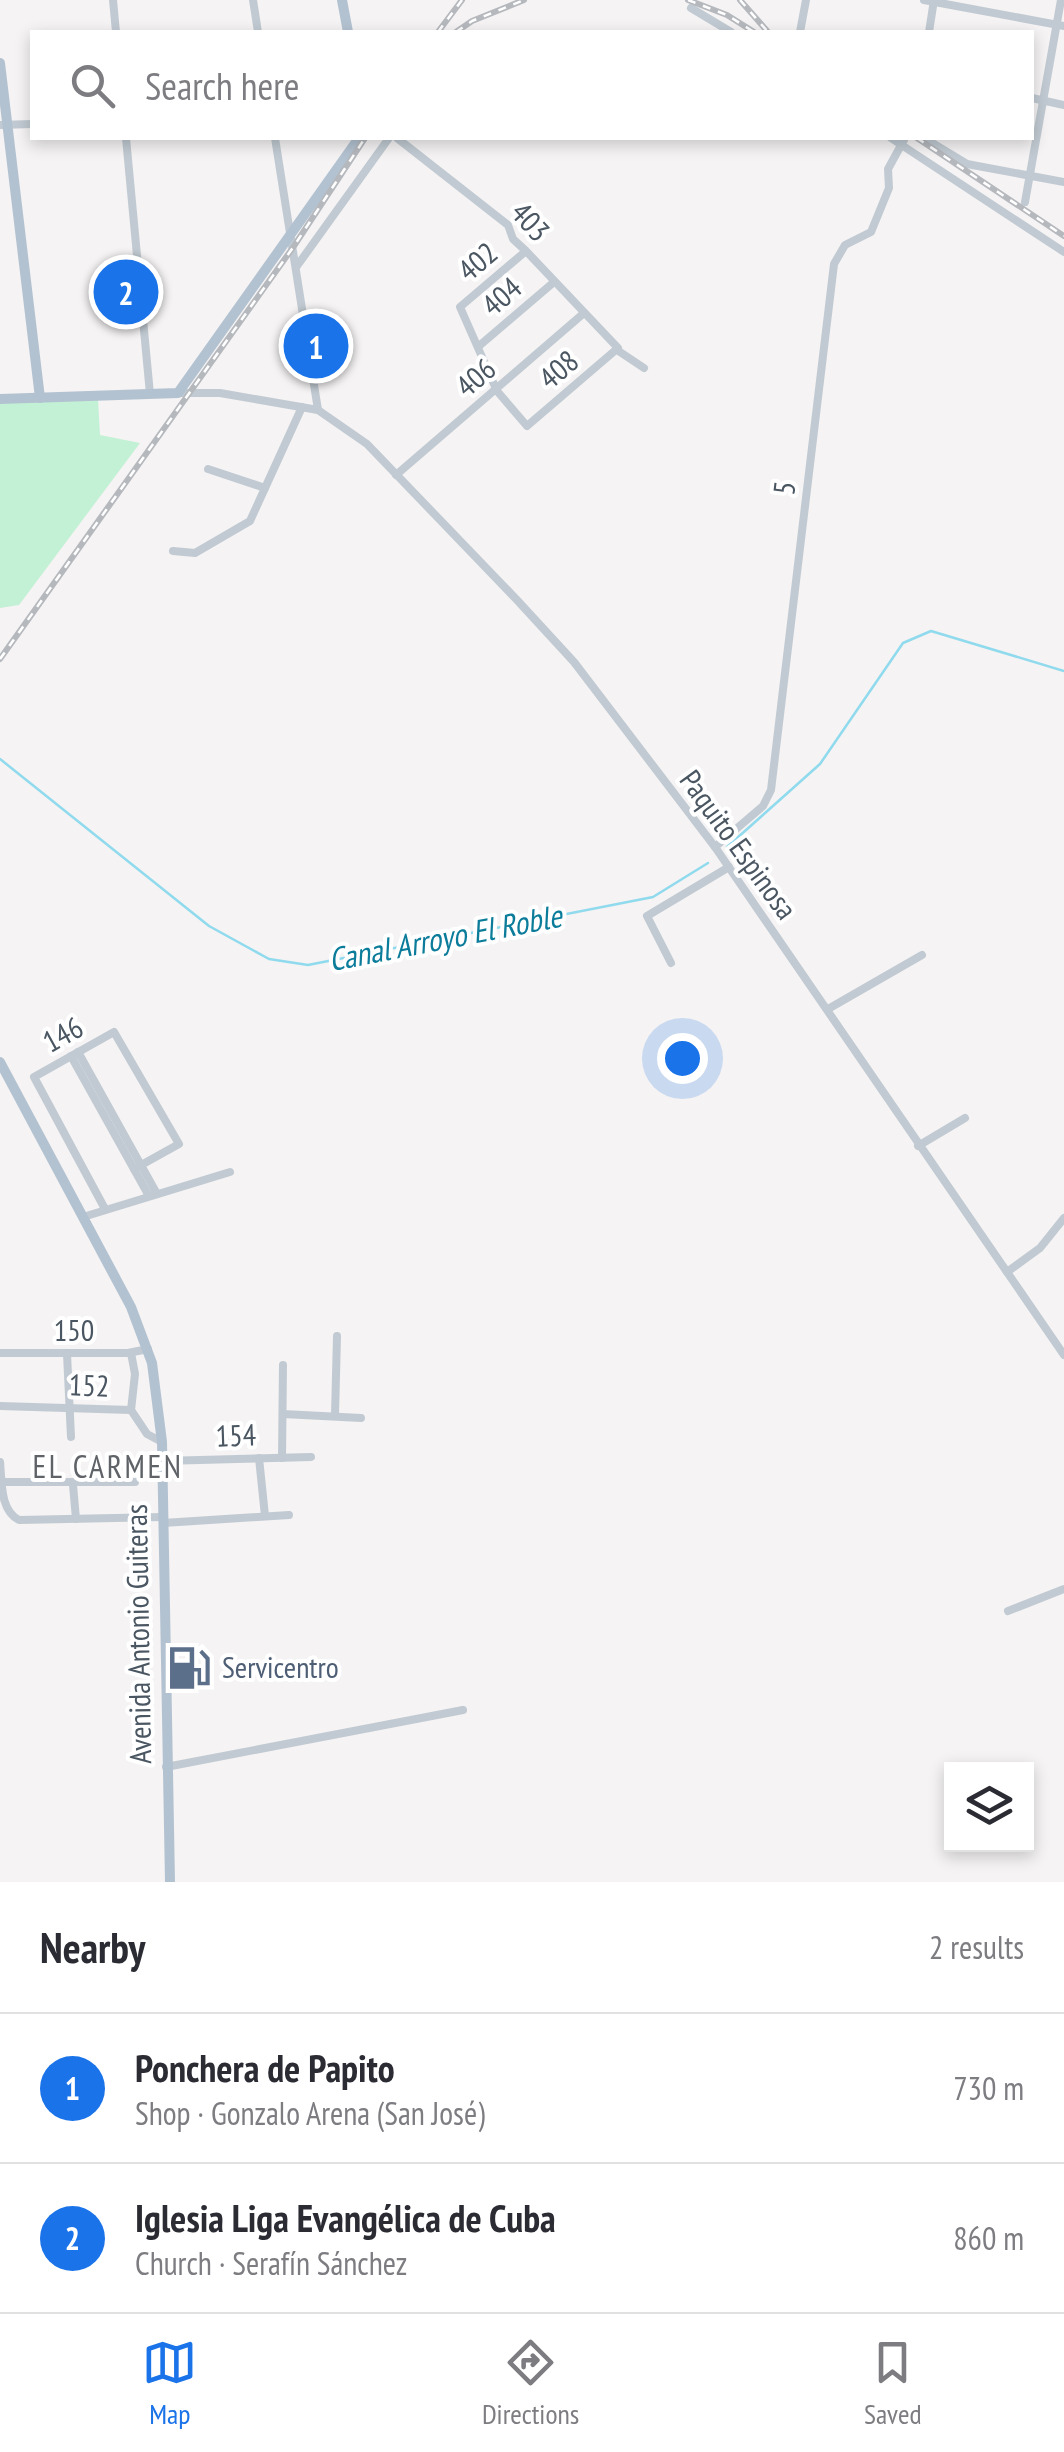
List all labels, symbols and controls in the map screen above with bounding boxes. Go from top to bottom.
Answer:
search box [30,30,1034,140]
icon: search [65,58,120,113]
text: Search here [145,61,299,110]
street label: 403 [503,193,559,249]
street label: 402 [449,233,505,289]
pin: 2 [94,254,158,330]
street label: 404 [473,268,529,324]
pin: 1 [284,308,348,384]
street label: 408 [530,341,586,397]
street label: 406 [447,349,503,405]
street label: 5 [763,479,804,497]
street label: Paquito Espinosa [672,762,807,927]
water label: Canal Arroyo El Roble [325,893,567,980]
street label: 146 [35,1007,89,1061]
your location [657,1033,708,1084]
street label: 150 [54,1310,94,1349]
street label: 152 [68,1364,110,1405]
street label: 154 [215,1414,257,1455]
district label: EL CARMEN [33,1445,183,1487]
street label: Avenida Antonio Guiteras [116,1504,159,1764]
fuel station icon: Servicentro [165,1644,213,1692]
place label: Servicentro [222,1647,339,1686]
map controls [944,1762,1034,1852]
button: layers [944,1762,1034,1852]
text: Nearby [40,1920,145,1975]
text: 2 results [929,1926,1024,1968]
text: Ponchera de Papito [135,2043,395,2092]
text: 1 [65,2067,80,2109]
text: 730 m [953,2067,1024,2109]
text: Shop · Gonzalo Arena (San José) [135,2092,485,2134]
text: Iglesia Liga Evangélica de Cuba [135,2193,556,2242]
text: 2 [65,2217,80,2259]
text: 860 m [953,2217,1024,2259]
text: Church · Serafín Sánchez [135,2242,407,2284]
tab: Map [142,2335,197,2432]
tab: Directions [482,2335,579,2432]
tab: Saved [864,2335,922,2432]

